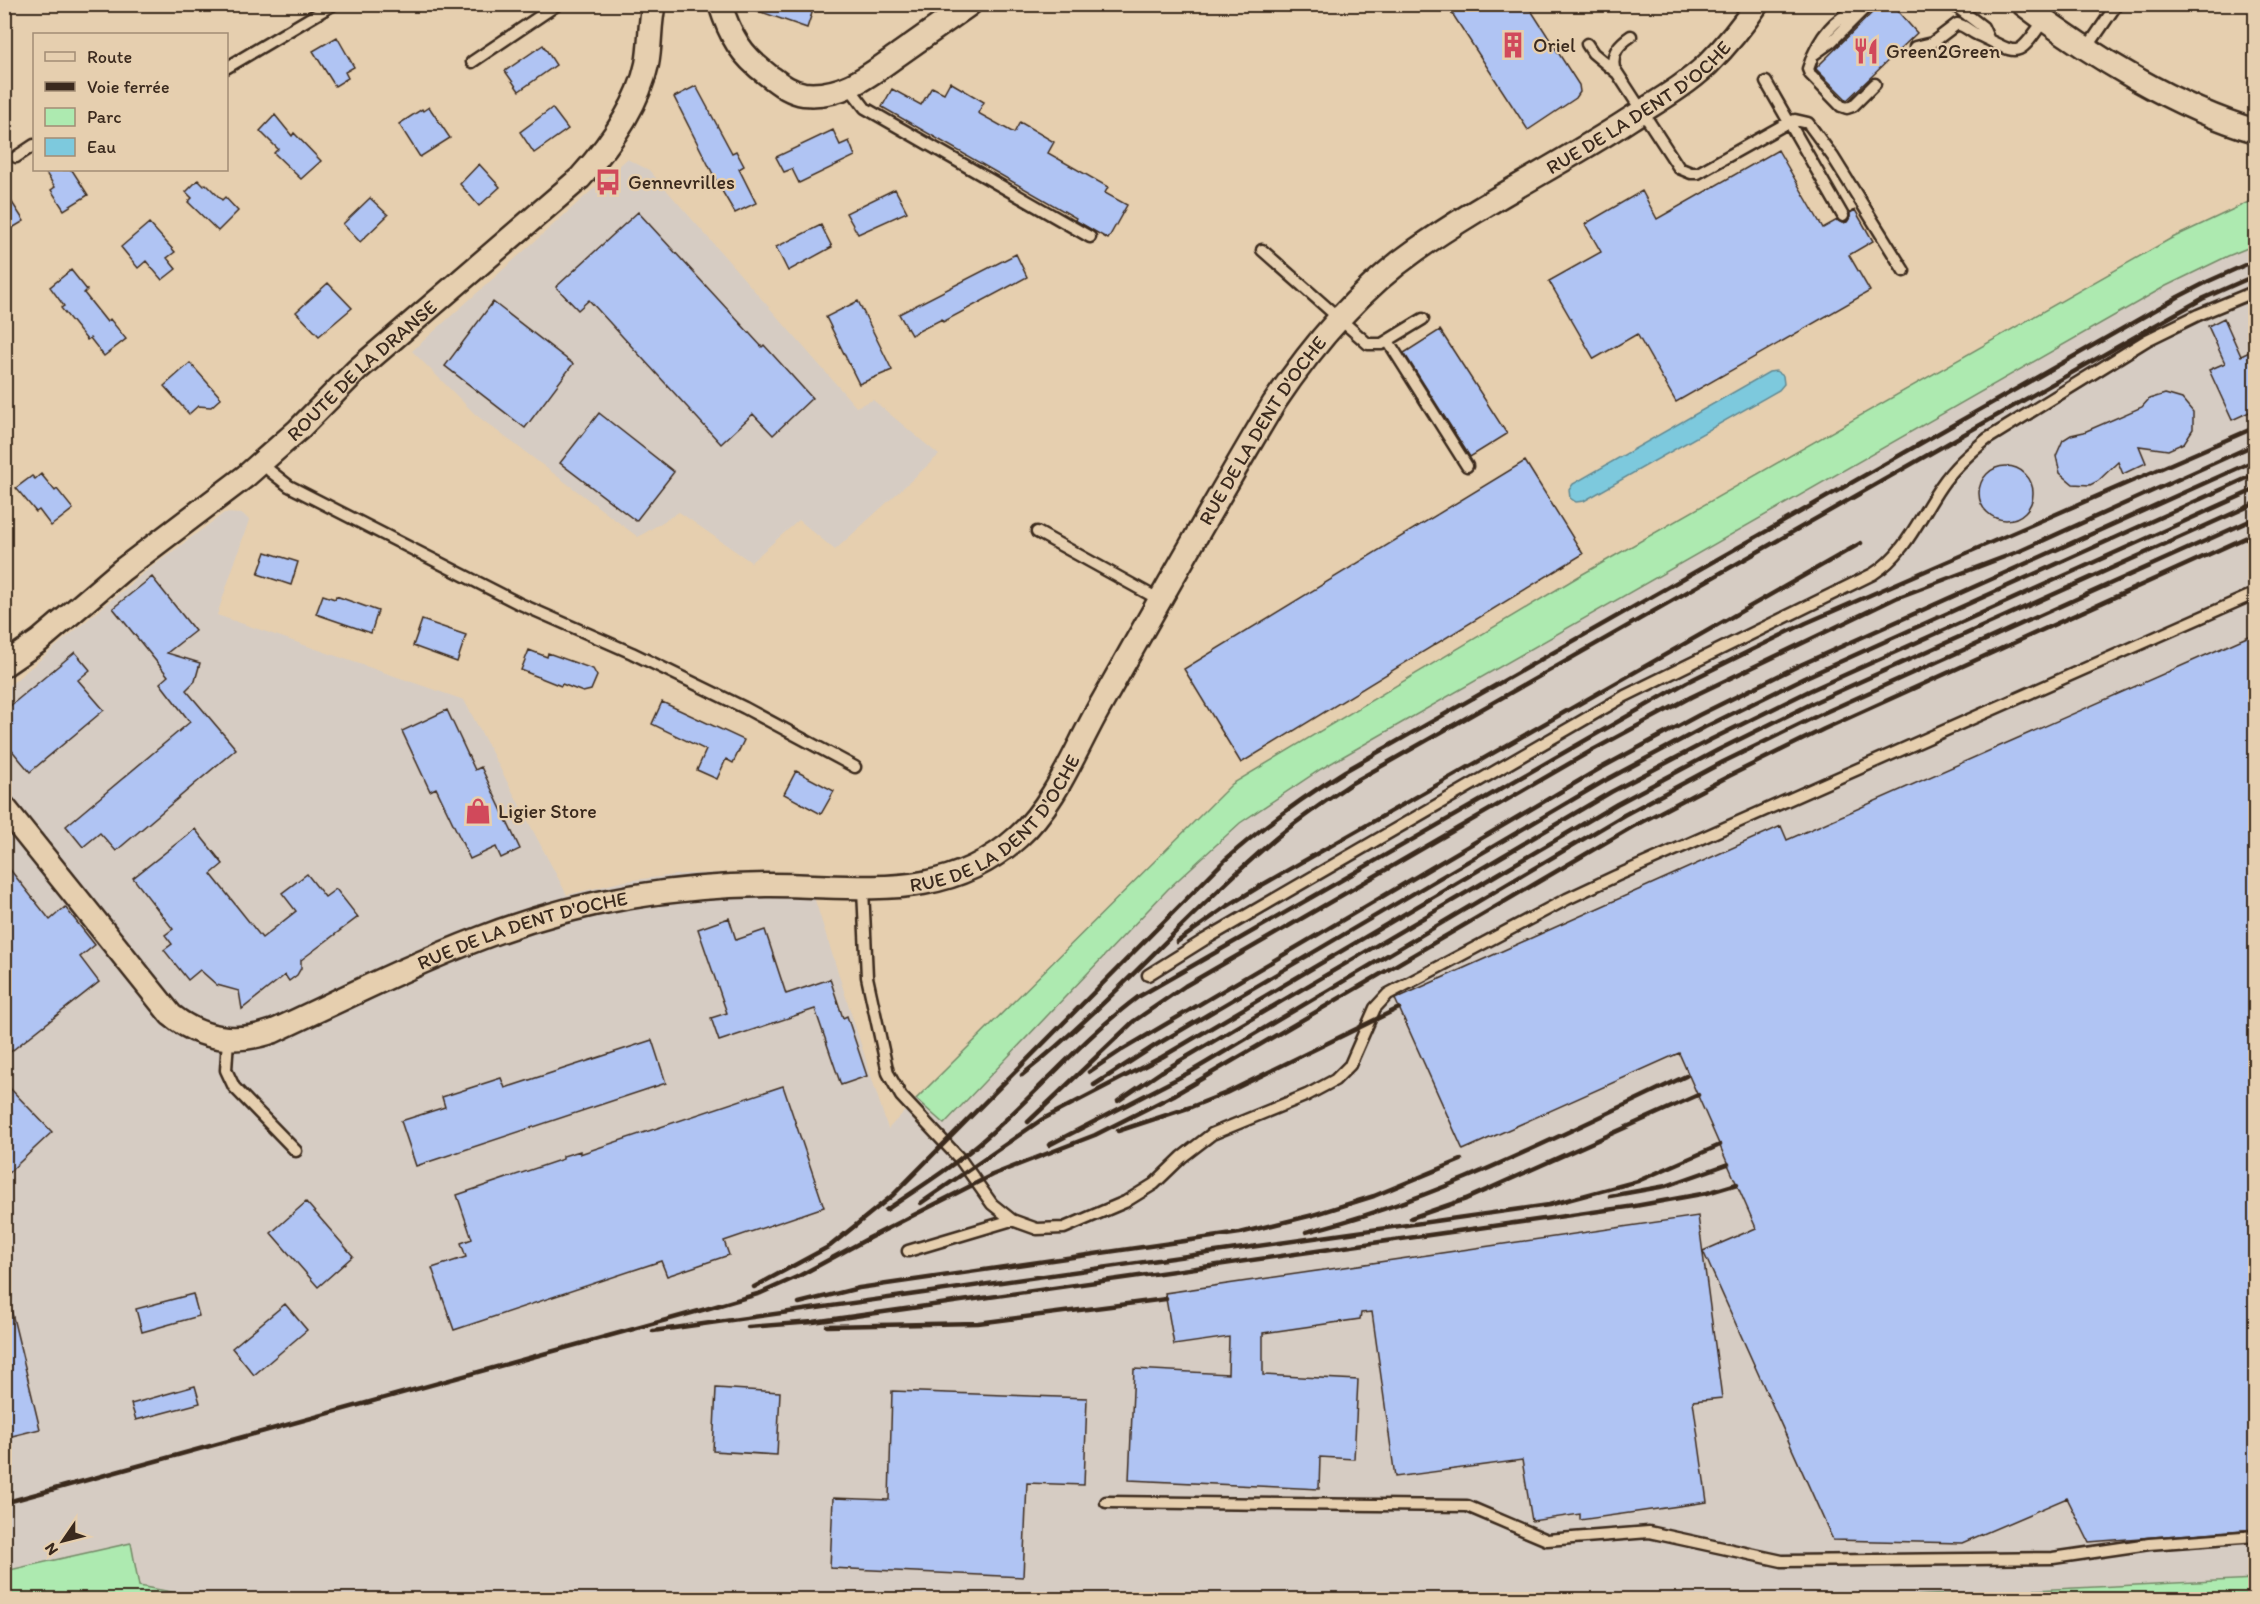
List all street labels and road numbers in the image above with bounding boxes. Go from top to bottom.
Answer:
street label: RUE DE LA DENT D'OCHE [1542,36,1736,179]
street label: ROUTE DE LA DRANSE [282,295,442,446]
street label: RUE DE LA DENT D'OCHE [1193,331,1331,529]
street label: RUE DE LA DENT D'OCHE [908,750,1085,897]
street label: RUE DE LA DENT D'OCHE [413,886,629,975]

